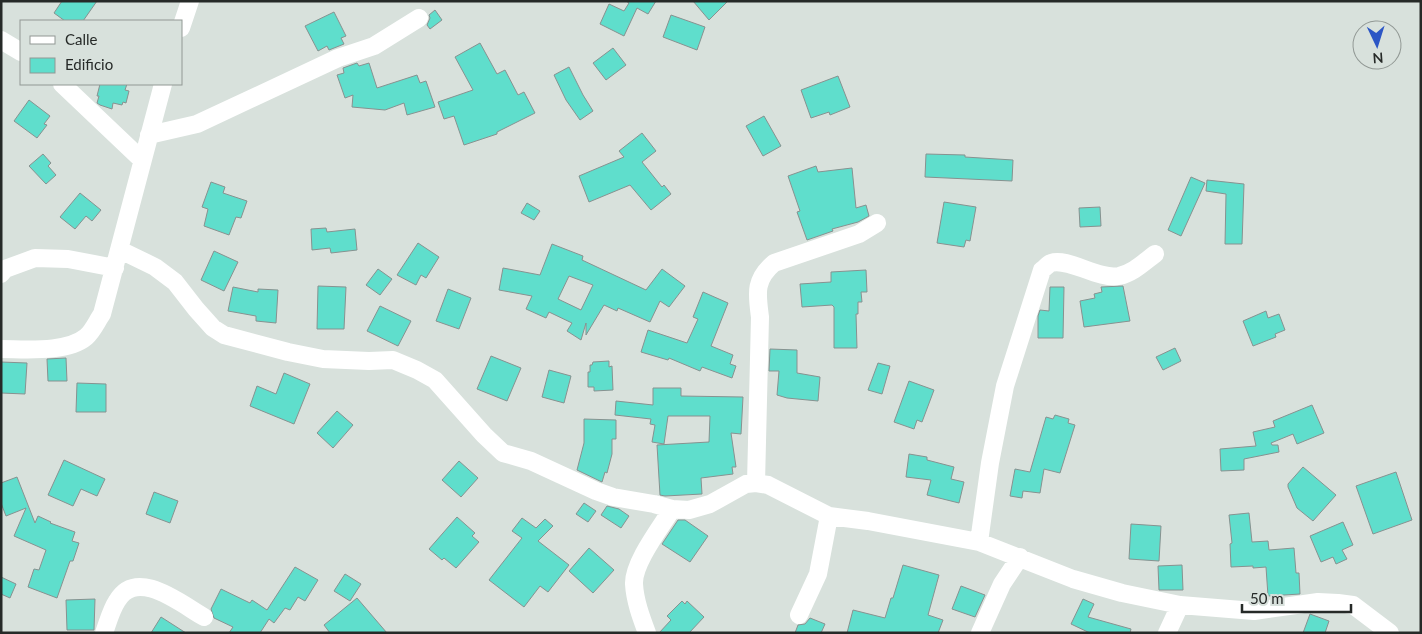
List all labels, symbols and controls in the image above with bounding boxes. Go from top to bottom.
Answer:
legend [20,20,182,85]
north arrow [1352,20,1402,70]
text: Calle [65,30,98,48]
text: N [1372,50,1384,67]
text: Edificio [65,55,113,73]
scale bar [1242,582,1351,614]
text: 50 m [1250,589,1284,607]

